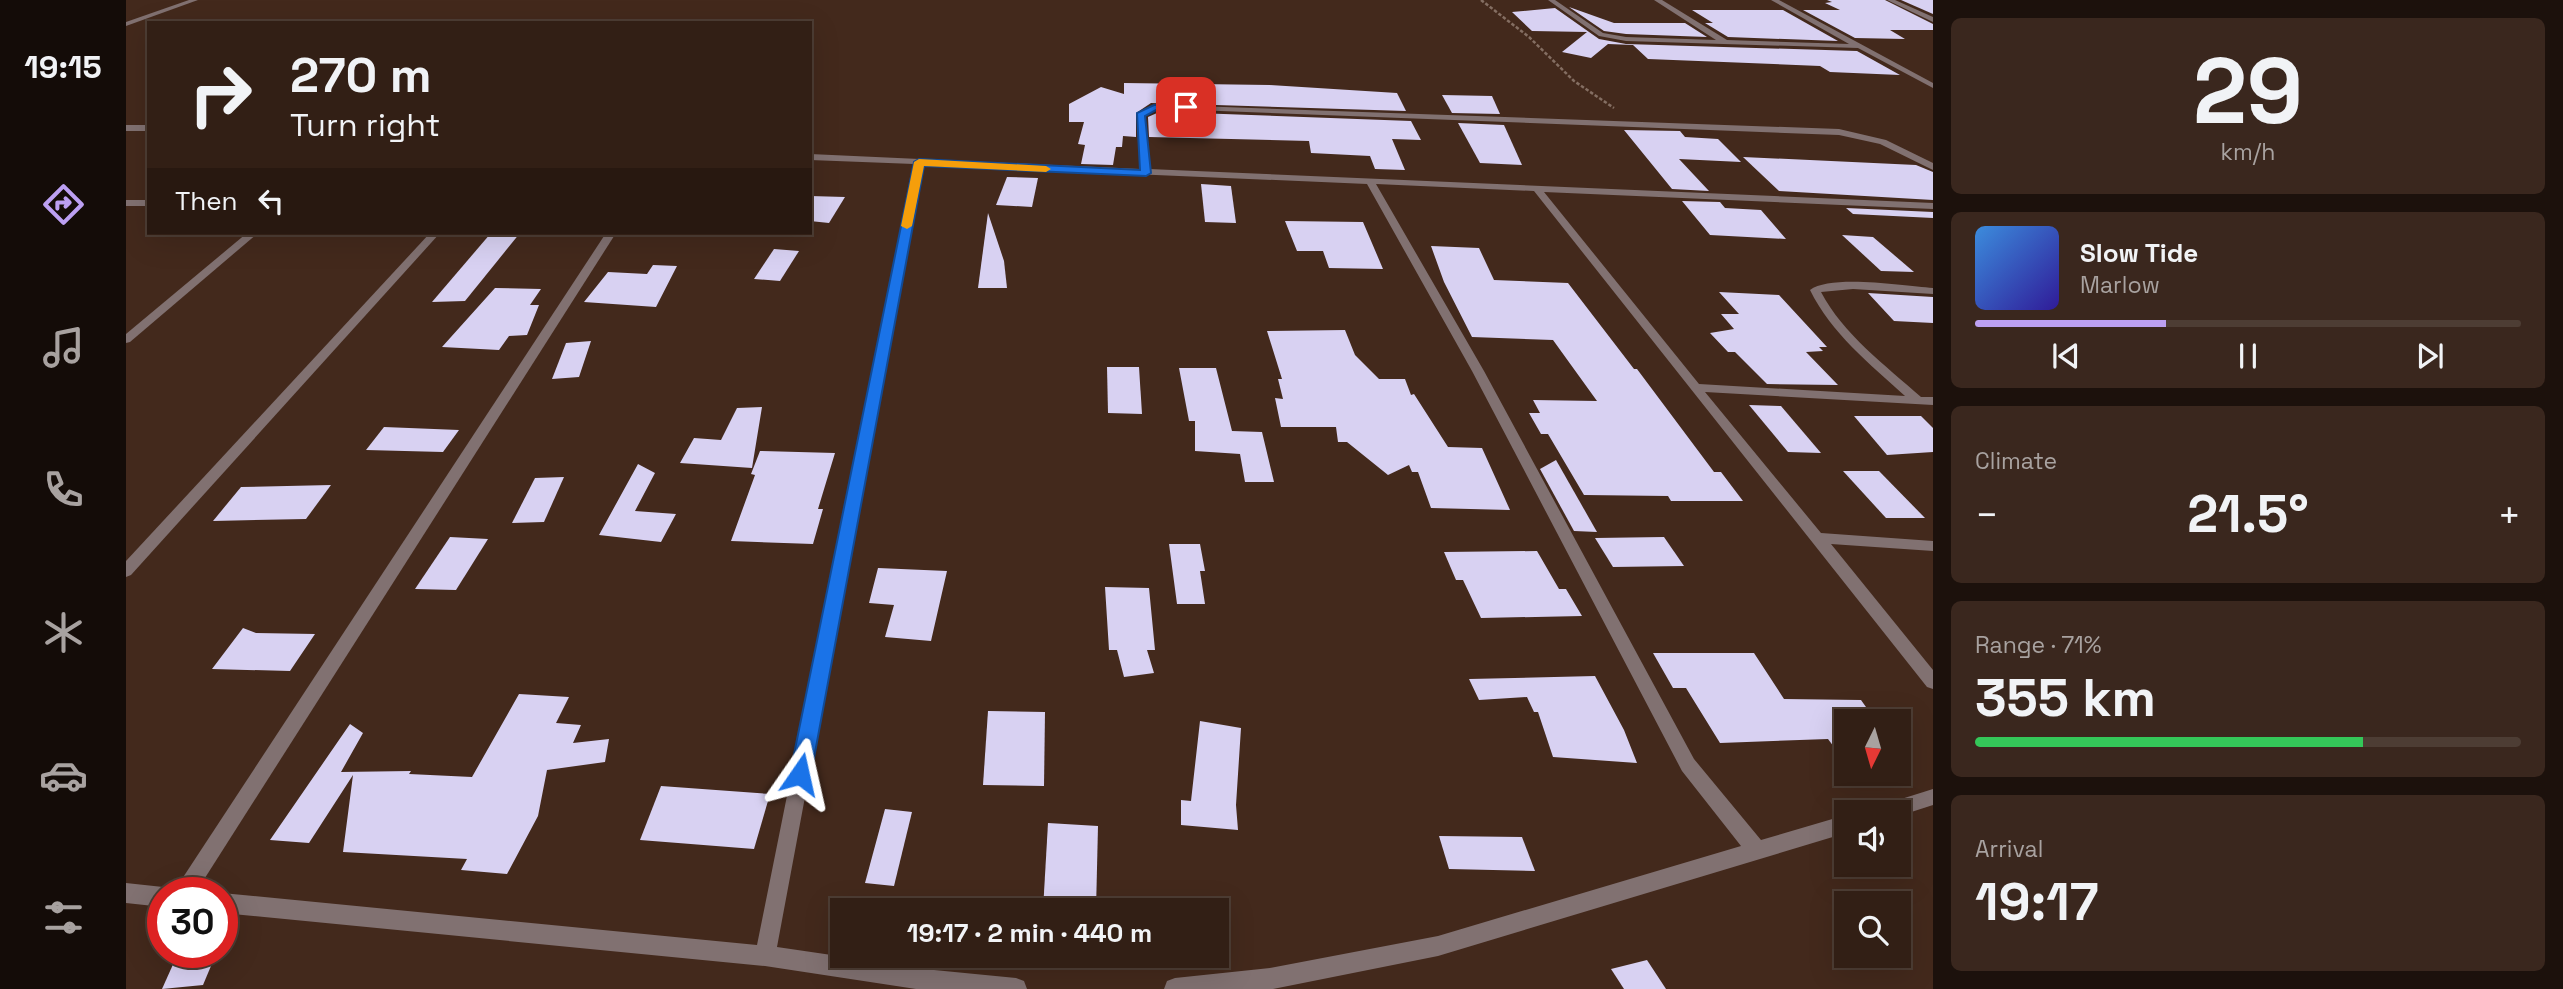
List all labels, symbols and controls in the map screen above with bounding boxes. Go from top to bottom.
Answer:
text: 29 [2193,33,2303,150]
text: 270 m [290,44,432,106]
text: 19:15 [24,47,102,87]
icon: right [175,49,266,140]
pin [1156,77,1216,137]
icon: arrive [1167,88,1205,126]
text: Turn right [290,105,440,145]
text: km/h [2221,137,2275,167]
icon: directions [39,180,88,229]
icon: left [252,182,290,220]
text: Then [175,184,238,218]
text: Slow Tide [2080,236,2198,270]
text: Marlow [2080,270,2160,300]
icon: music [39,323,88,372]
icon: previous [2047,337,2085,375]
icon: pause [2229,337,2267,375]
icon: next [2411,337,2449,375]
text: Climate [1975,446,2057,476]
icon: phone [39,465,88,514]
text: 21.5° [2187,481,2309,547]
text: − [1975,491,1999,539]
text: + [2497,491,2521,539]
icon: climate [39,608,88,657]
text: Range · 71% [1975,630,2101,660]
text: 355 km [1975,665,2156,731]
north arrow [1834,709,1911,786]
map controls [1834,709,1911,968]
position arrow [763,737,837,811]
icon: car [39,751,88,800]
button: sound [1834,800,1911,877]
text: Arrival [1975,834,2043,864]
text: 19:17 [1975,869,2098,935]
speed limit sign: 30 [147,877,238,968]
button: search [1834,891,1911,968]
icon: filters [39,893,88,942]
text: 19:17 · 2 min · 440 m [907,916,1152,950]

